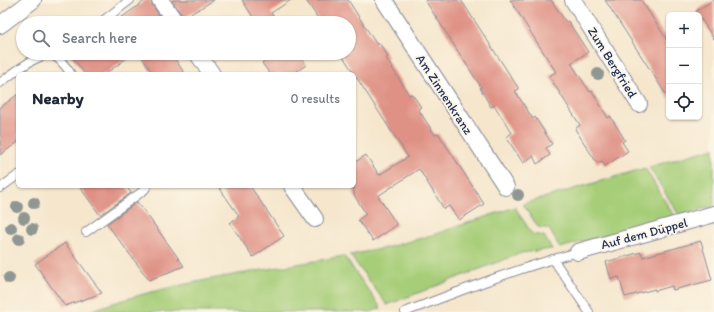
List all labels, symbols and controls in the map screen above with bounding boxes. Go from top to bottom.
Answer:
map controls [666,12,702,120]
button: + [666,12,702,48]
search box [16,16,356,60]
street label: Zum Bergfried [585,24,640,101]
icon: search [30,27,52,49]
text: Search here [62,29,137,47]
button: − [666,48,702,84]
street label: Am Zinnenkranz [413,51,476,137]
button: locate [666,84,702,120]
text: Nearby [32,88,84,108]
text: 0 results [290,91,340,106]
street label: Auf dem Düppel [599,215,689,252]

